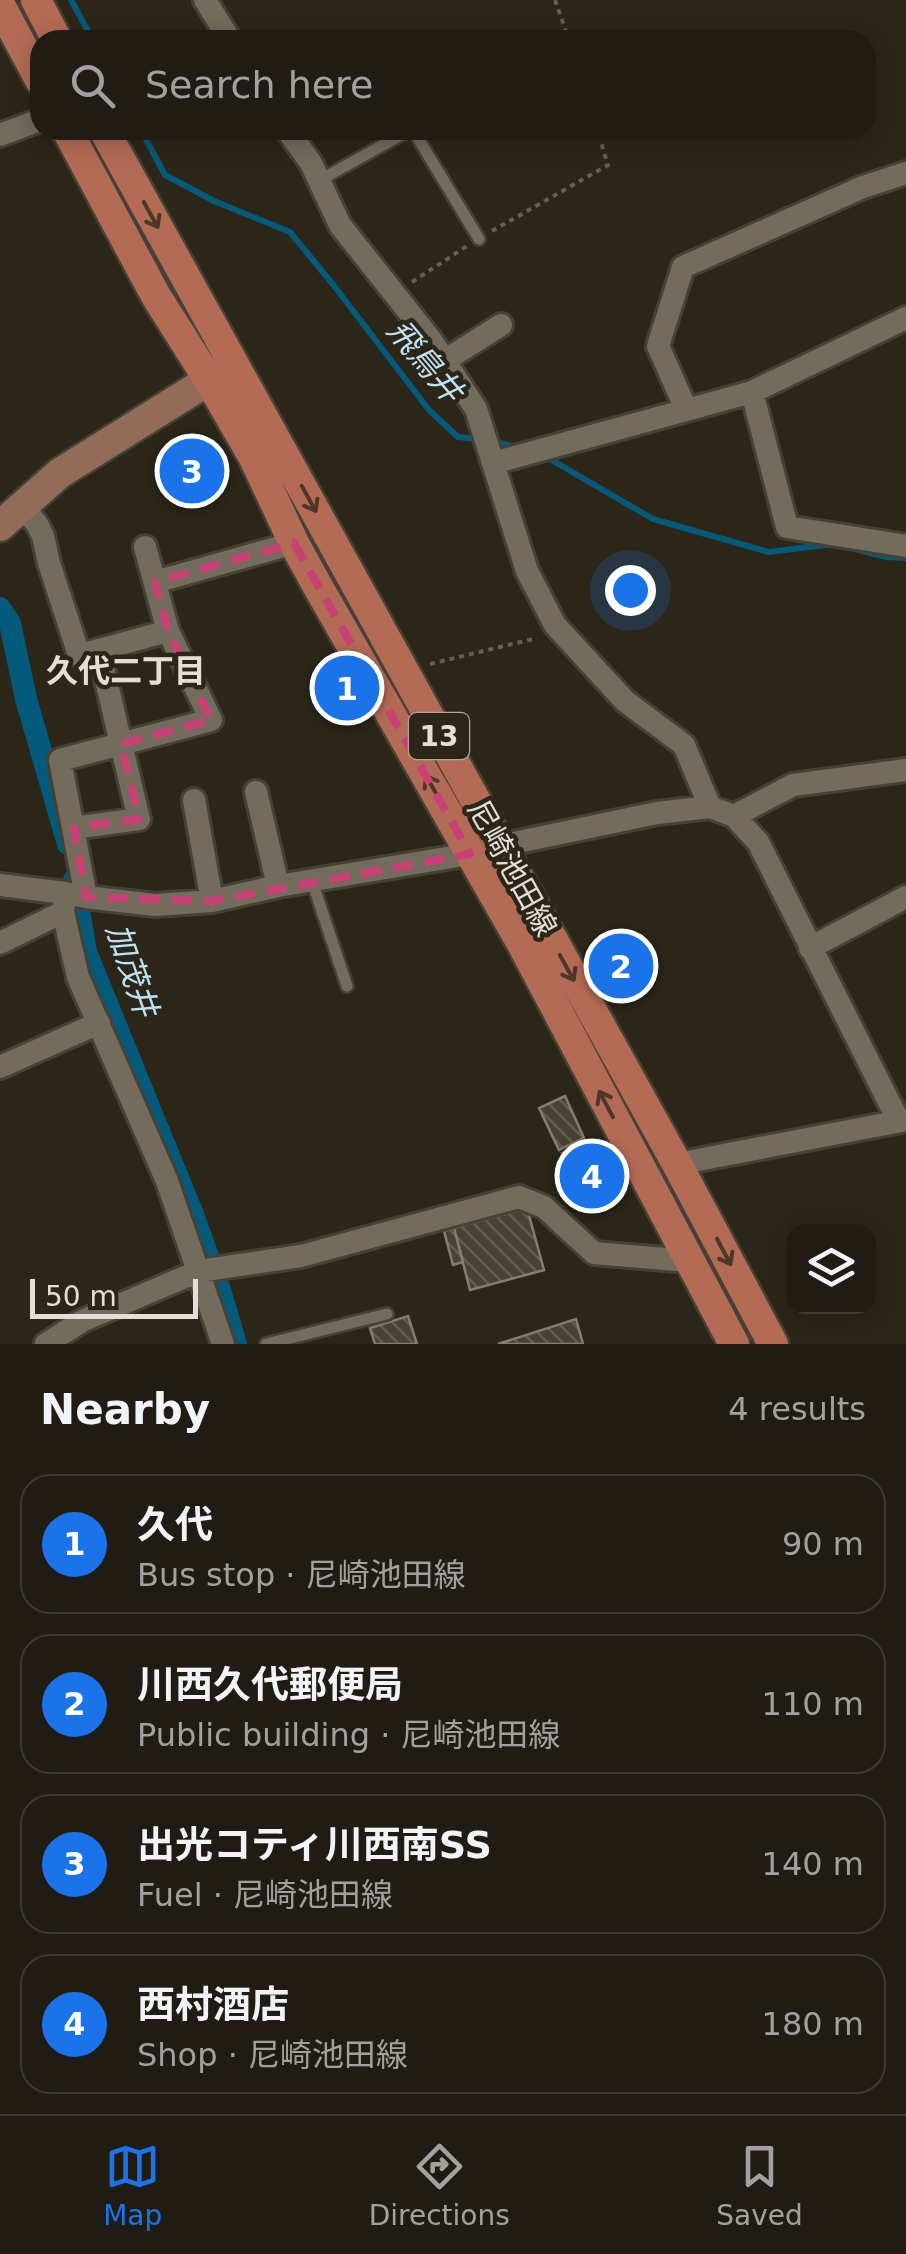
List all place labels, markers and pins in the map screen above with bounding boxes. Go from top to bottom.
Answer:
pin: 3 [160,434,224,508]
pin: 1 [314,650,380,726]
pin: 2 [588,928,654,1004]
pin: 4 [560,1138,624,1214]

